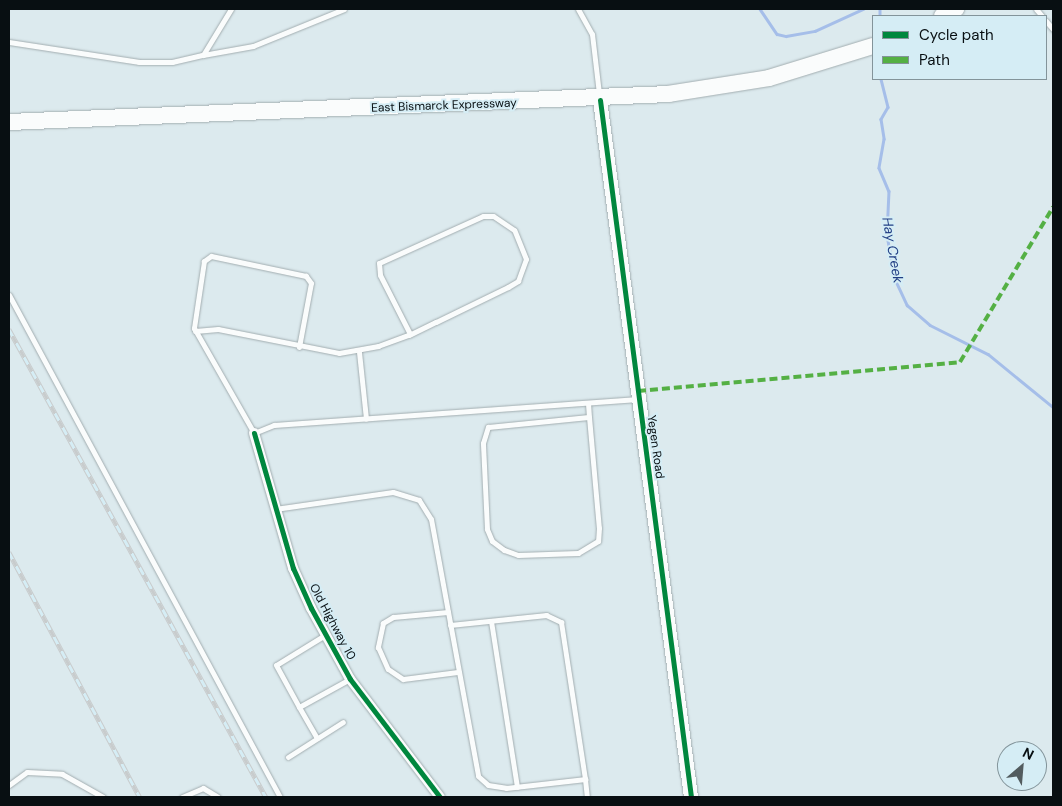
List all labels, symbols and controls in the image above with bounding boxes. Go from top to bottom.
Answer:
legend [872,15,1047,80]
text: Cycle path [919,25,994,45]
text: Path [919,50,950,70]
street label: East Bismarck Expressway [371,96,517,116]
water label: Hay Creek [879,216,907,284]
street label: Yegen Road [643,414,667,480]
street label: Old Highway 10 [306,581,358,663]
north arrow [997,741,1047,791]
text: N [1020,743,1037,764]

